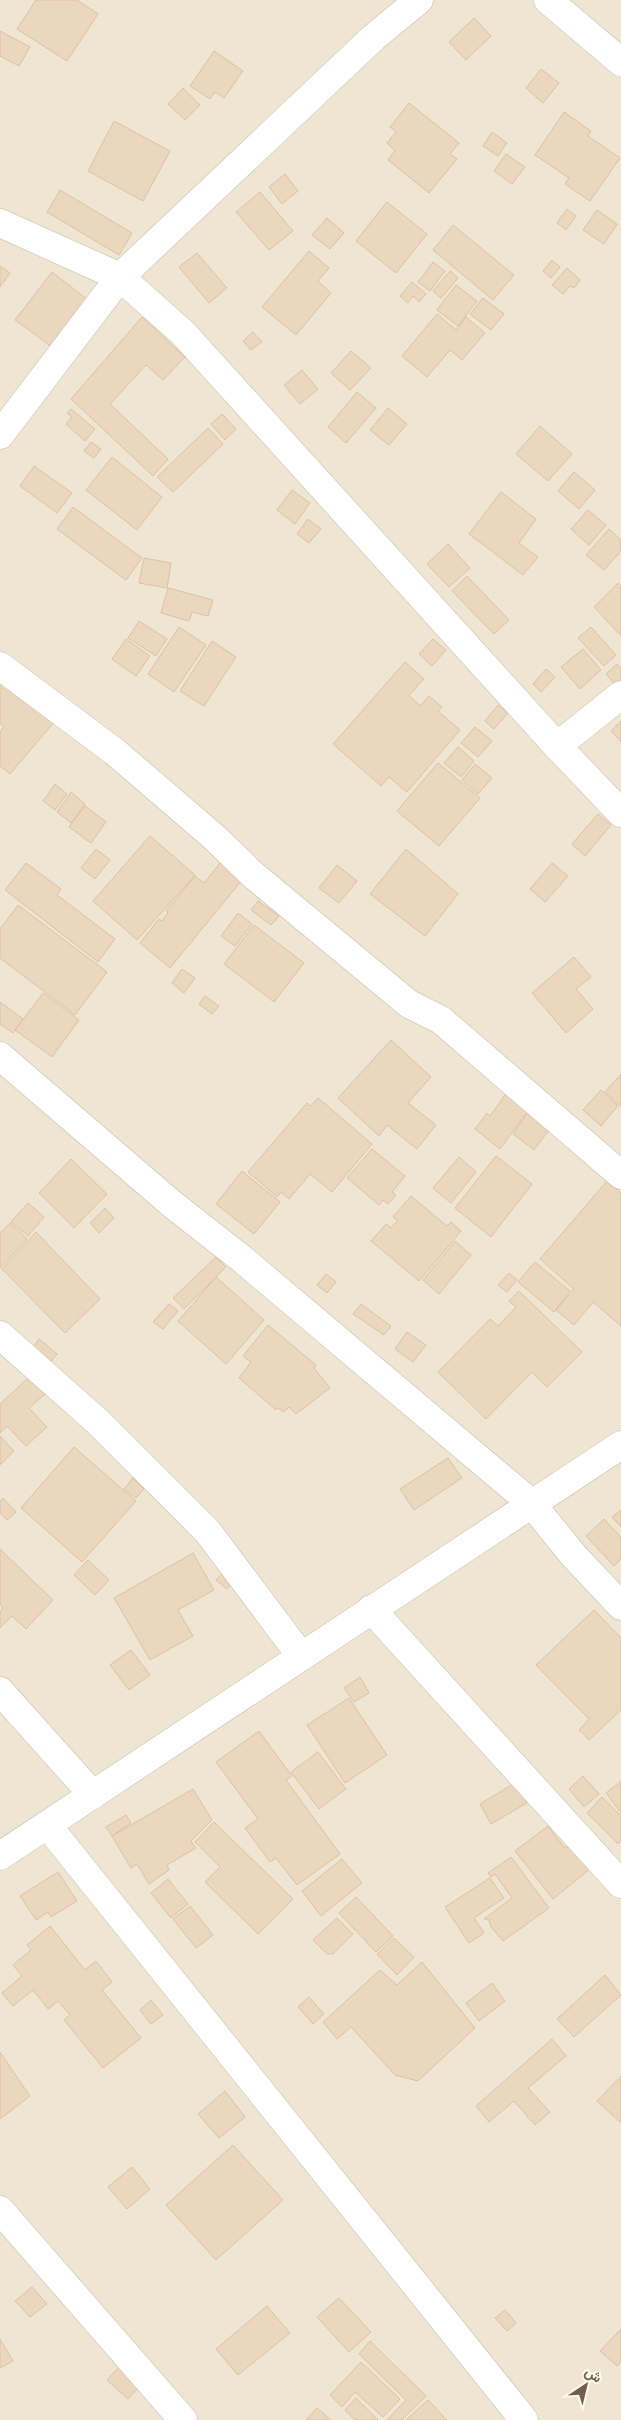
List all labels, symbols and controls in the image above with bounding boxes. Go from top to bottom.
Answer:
north arrow [561,2360,611,2410]
text: ش [581,2363,605,2387]

